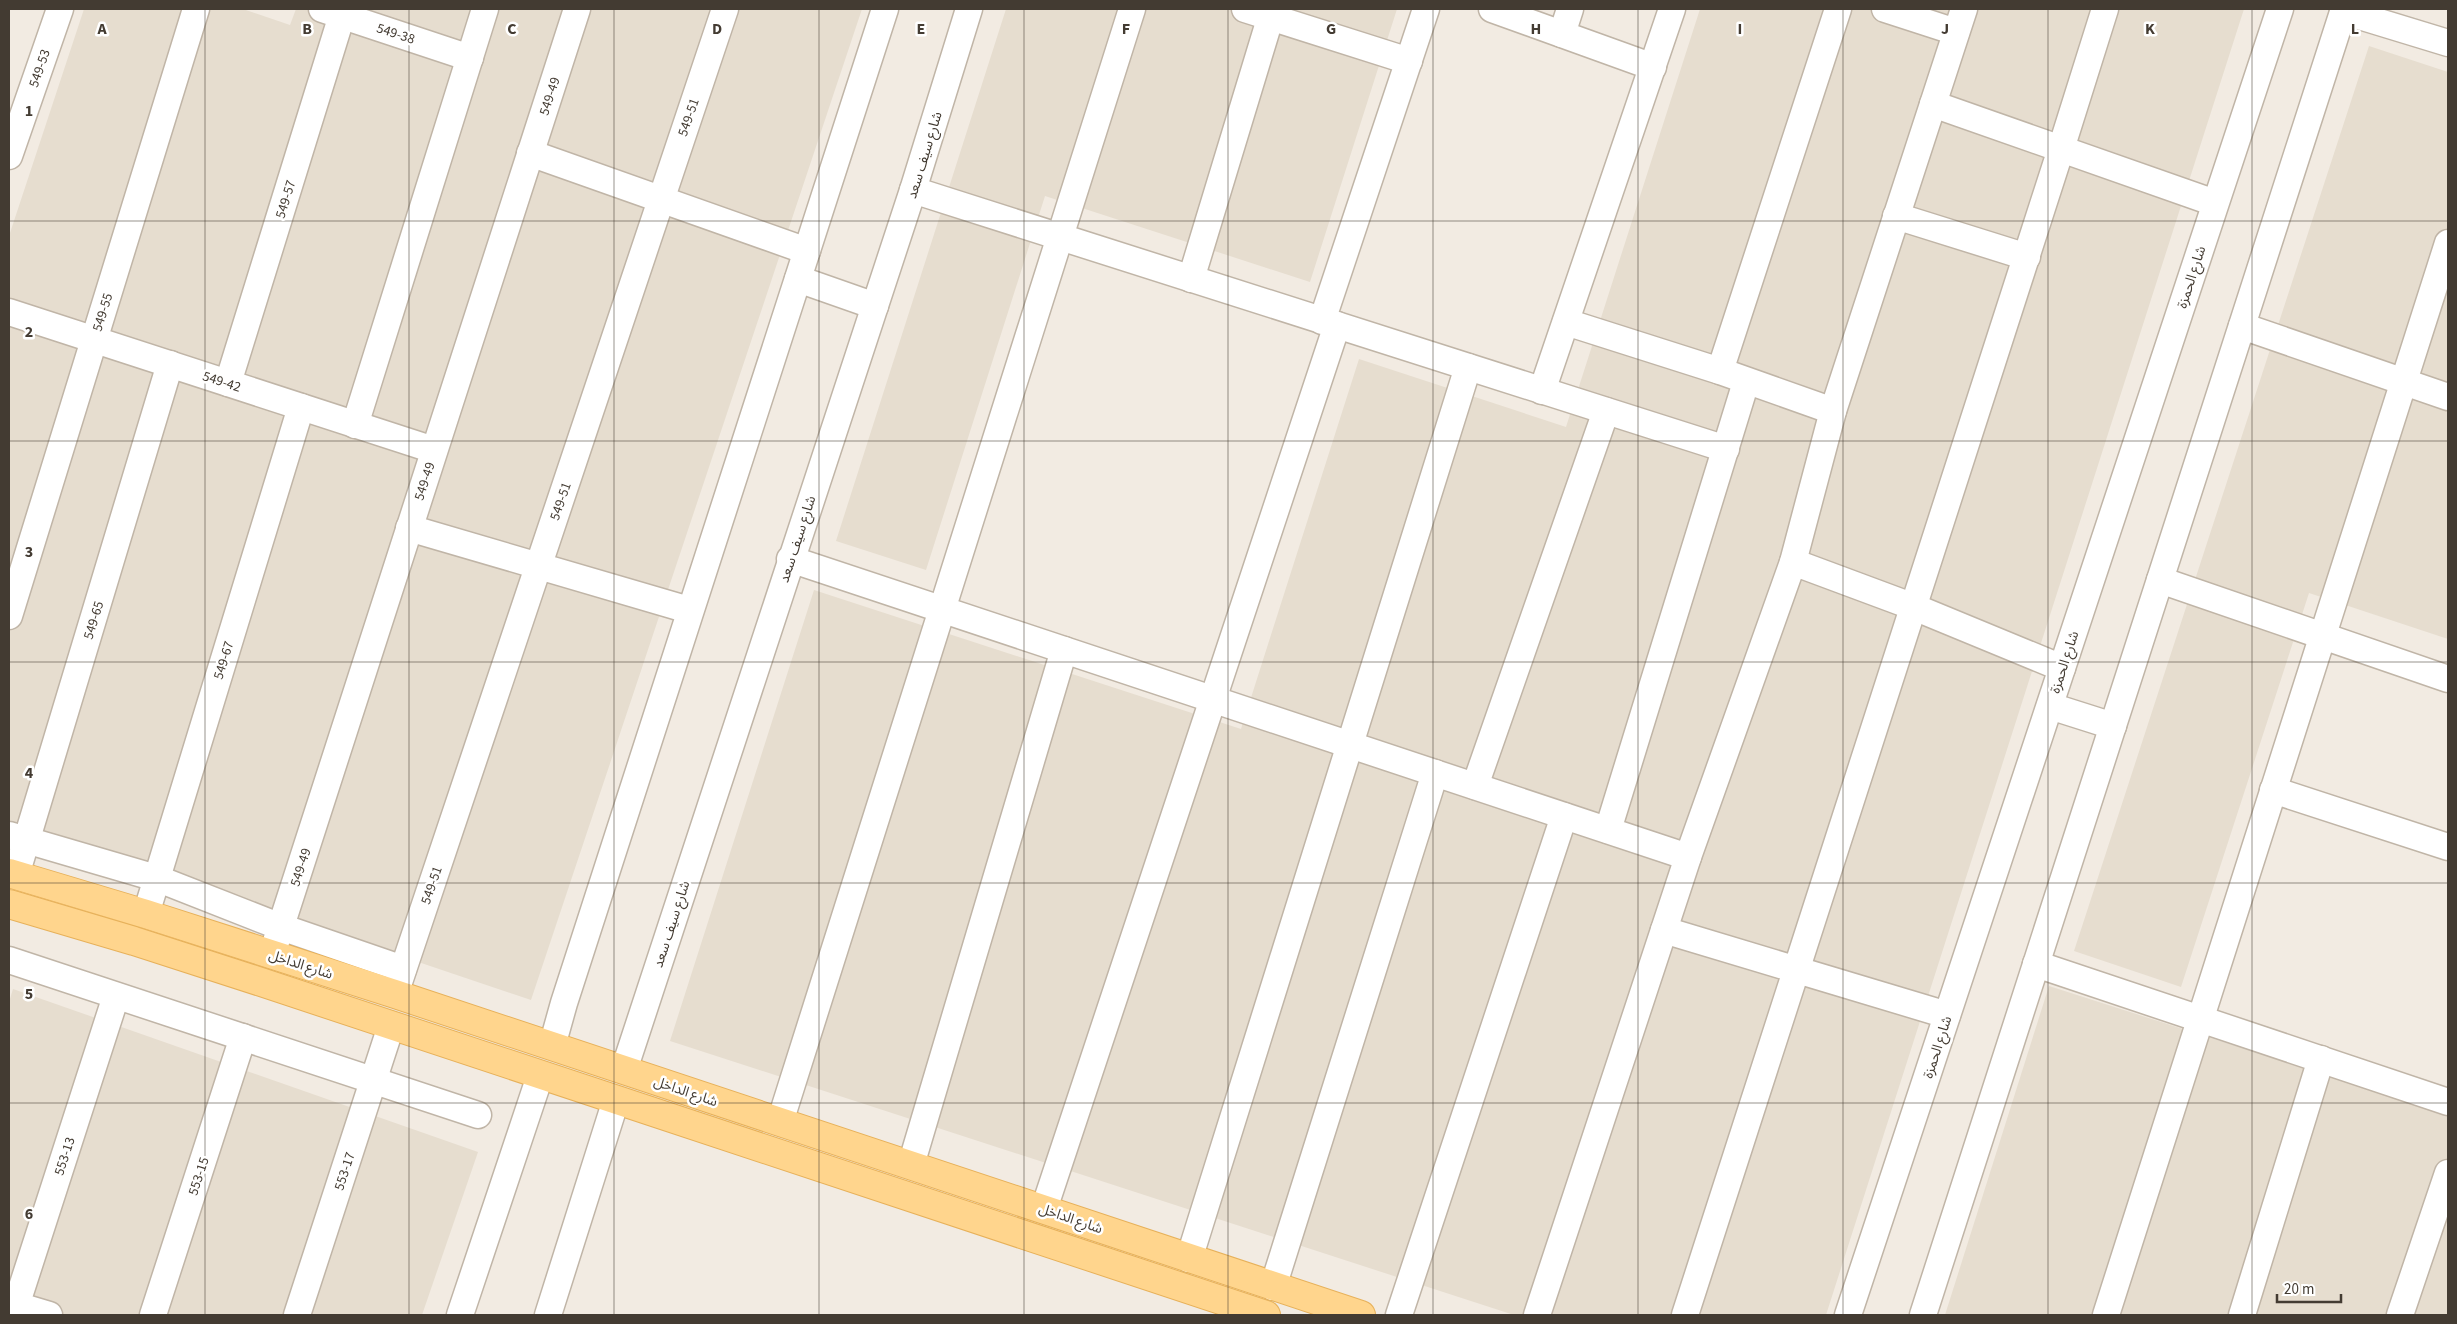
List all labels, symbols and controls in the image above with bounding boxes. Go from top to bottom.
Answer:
text: A [96,18,107,40]
text: B [302,18,312,40]
street label: 549-38 [374,18,417,50]
text: C [507,18,517,40]
text: D [712,18,722,40]
text: E [917,18,925,40]
text: F [1122,18,1130,40]
text: G [1326,18,1336,40]
text: H [1531,18,1541,40]
text: I [1738,18,1742,40]
text: J [1941,18,1949,40]
text: K [2145,18,2155,40]
text: L [2351,18,2359,40]
street label: 549-53 [24,47,56,90]
street label: 549-49 [534,75,566,118]
street label: 549-51 [673,96,705,139]
text: 1 [25,100,33,122]
street label: شارع سيف سعد [902,109,948,201]
street label: 549-57 [271,178,301,221]
street label: شارع الحمزة [2172,243,2211,311]
street label: 549-55 [88,291,118,334]
text: 2 [25,321,33,343]
street label: 549-42 [200,366,243,398]
street label: 549-49 [409,460,441,503]
street label: 549-51 [545,480,577,523]
street label: شارع سيف سعد [775,493,821,585]
text: 3 [25,541,33,563]
street label: 549-65 [79,599,109,642]
street label: شارع الحمزة [2045,628,2084,696]
street label: 549-67 [209,639,239,682]
text: 4 [25,762,34,784]
street label: 549-49 [285,846,317,889]
street label: 549-51 [416,864,448,907]
street label: شارع سيف سعد [649,878,695,970]
street label: شارع الداخل [266,945,335,985]
text: 5 [25,983,33,1005]
street label: شارع الحمزة [1918,1013,1957,1081]
street label: شارع الداخل [651,1072,720,1112]
street label: 553-13 [49,1135,81,1178]
street label: 553-17 [329,1150,361,1193]
street label: 553-15 [183,1155,215,1198]
street label: شارع الداخل [1036,1199,1105,1239]
text: 6 [25,1203,33,1225]
scale bar [2277,1272,2341,1304]
text: 20 m [2284,1279,2314,1300]

